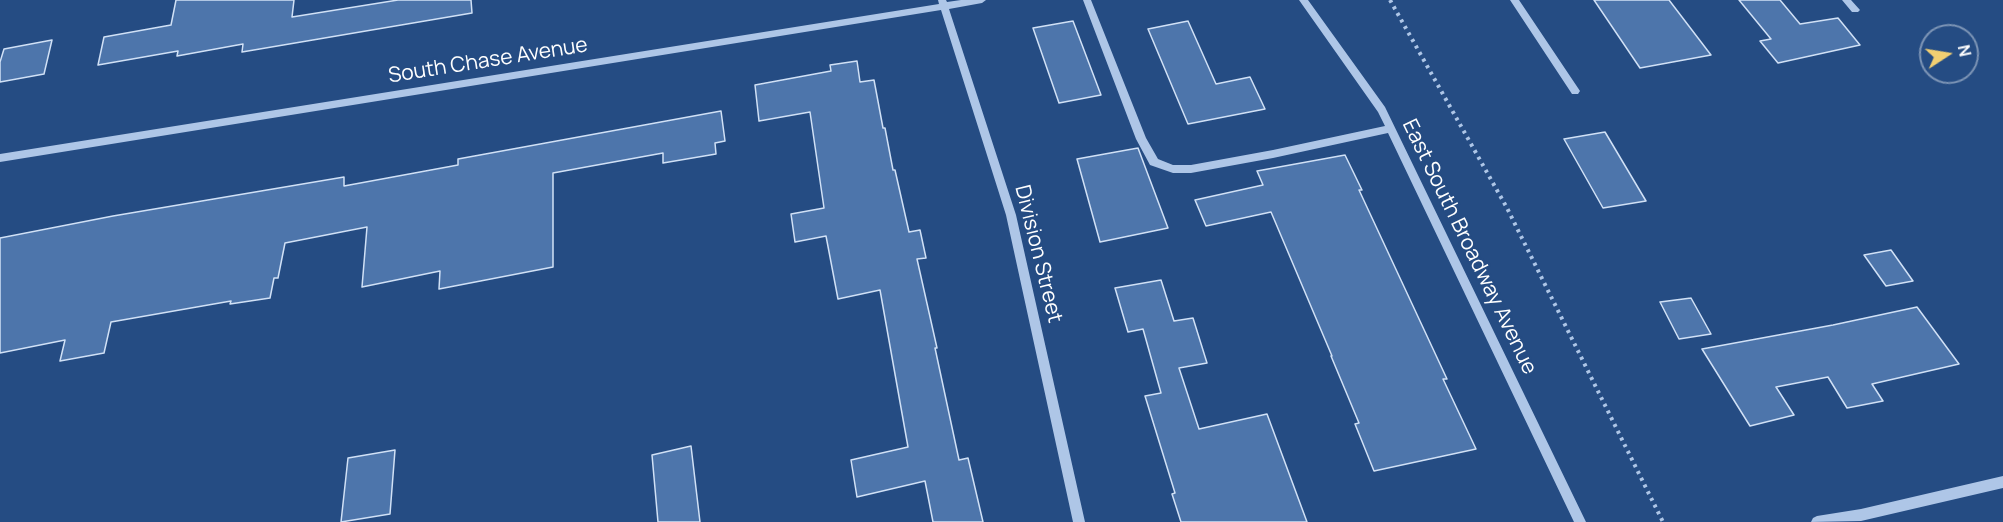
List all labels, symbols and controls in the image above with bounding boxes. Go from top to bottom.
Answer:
north arrow [1919,24,1979,84]
street label: South Chase Avenue [387,33,589,89]
text: N [1953,43,1977,59]
street label: East South Broadway Avenue [1396,115,1542,379]
street label: Division Street [1009,182,1067,326]

